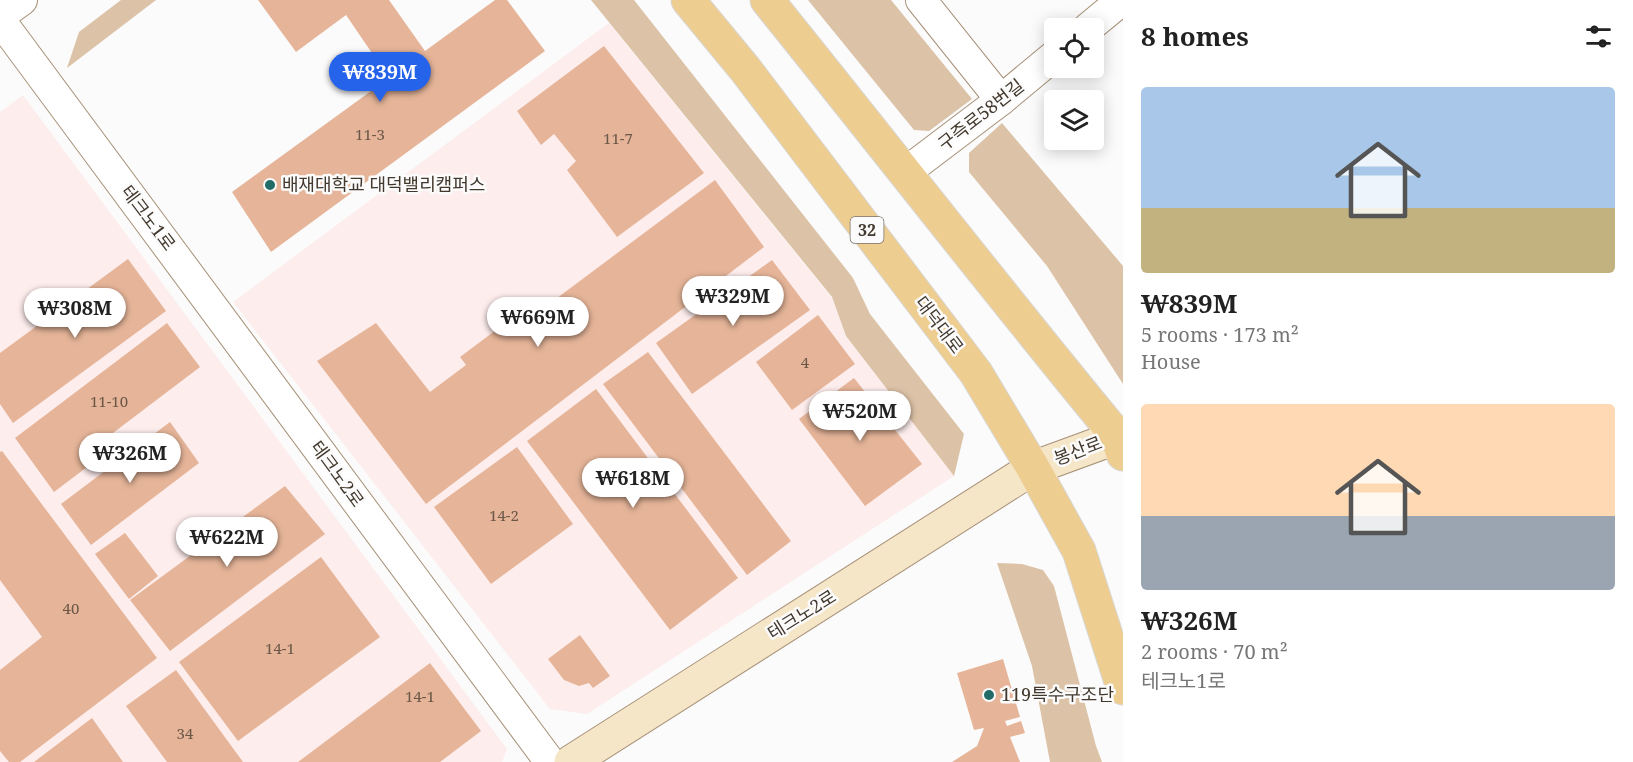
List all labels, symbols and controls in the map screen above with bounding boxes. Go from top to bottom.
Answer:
map controls [1044,18,1104,150]
button: locate [1044,18,1104,78]
text: 8 homes [1141,18,1249,54]
icon: filters [1582,20,1615,53]
pin: ₩839M [338,52,422,103]
text: ₩839M [343,58,417,85]
street label: 구즉로58번길 [932,73,1028,155]
button: layers [1044,90,1104,150]
house number: 11-3 [355,124,385,144]
icon: home [1324,126,1432,234]
house number: 11-7 [603,128,633,148]
place label: 배재대학교 대덕밸리캠퍼스 [282,172,485,196]
marker: 배재대학교 대덕밸리캠퍼스 [263,178,277,192]
street label: 테크노1로 [116,180,181,255]
road number: 32 [850,217,884,243]
pin: ₩329M [691,276,775,327]
text: ₩329M [696,282,770,309]
text: ₩839M [1141,285,1238,321]
pin: ₩308M [33,288,117,339]
street label: 대덕대로 [910,291,969,358]
text: ₩308M [38,294,112,321]
pin: ₩669M [496,297,580,348]
text: ₩669M [501,303,575,330]
text: 5 rooms · 173 m² [1141,321,1299,348]
text: House [1141,348,1201,375]
house number: 4 [801,352,810,372]
house number: 11-10 [90,391,128,411]
pin: ₩520M [818,391,902,442]
text: ₩520M [823,397,897,424]
street label: 봉산로 [1050,430,1105,470]
pin: ₩326M [88,433,172,484]
street label: 테크노2로 [306,435,370,511]
text: ₩326M [93,439,167,466]
icon: home [1324,443,1432,551]
pin: ₩618M [591,458,675,509]
text: ₩618M [596,464,670,491]
house number: 14-2 [489,505,519,525]
pin: ₩622M [185,517,269,568]
text: ₩622M [190,523,264,550]
street label: 테크노2로 [763,584,840,645]
house number: 40 [63,598,79,618]
text: ₩326M [1141,602,1238,638]
house number: 14-1 [265,638,295,658]
text: 2 rooms · 70 m² [1141,638,1288,665]
text: 테크노1로 [1141,667,1226,694]
place label: 119특수구조단 [1001,682,1114,706]
house number: 14-1 [405,686,435,706]
marker: 119특수구조단 [982,688,996,702]
house number: 34 [177,723,194,743]

